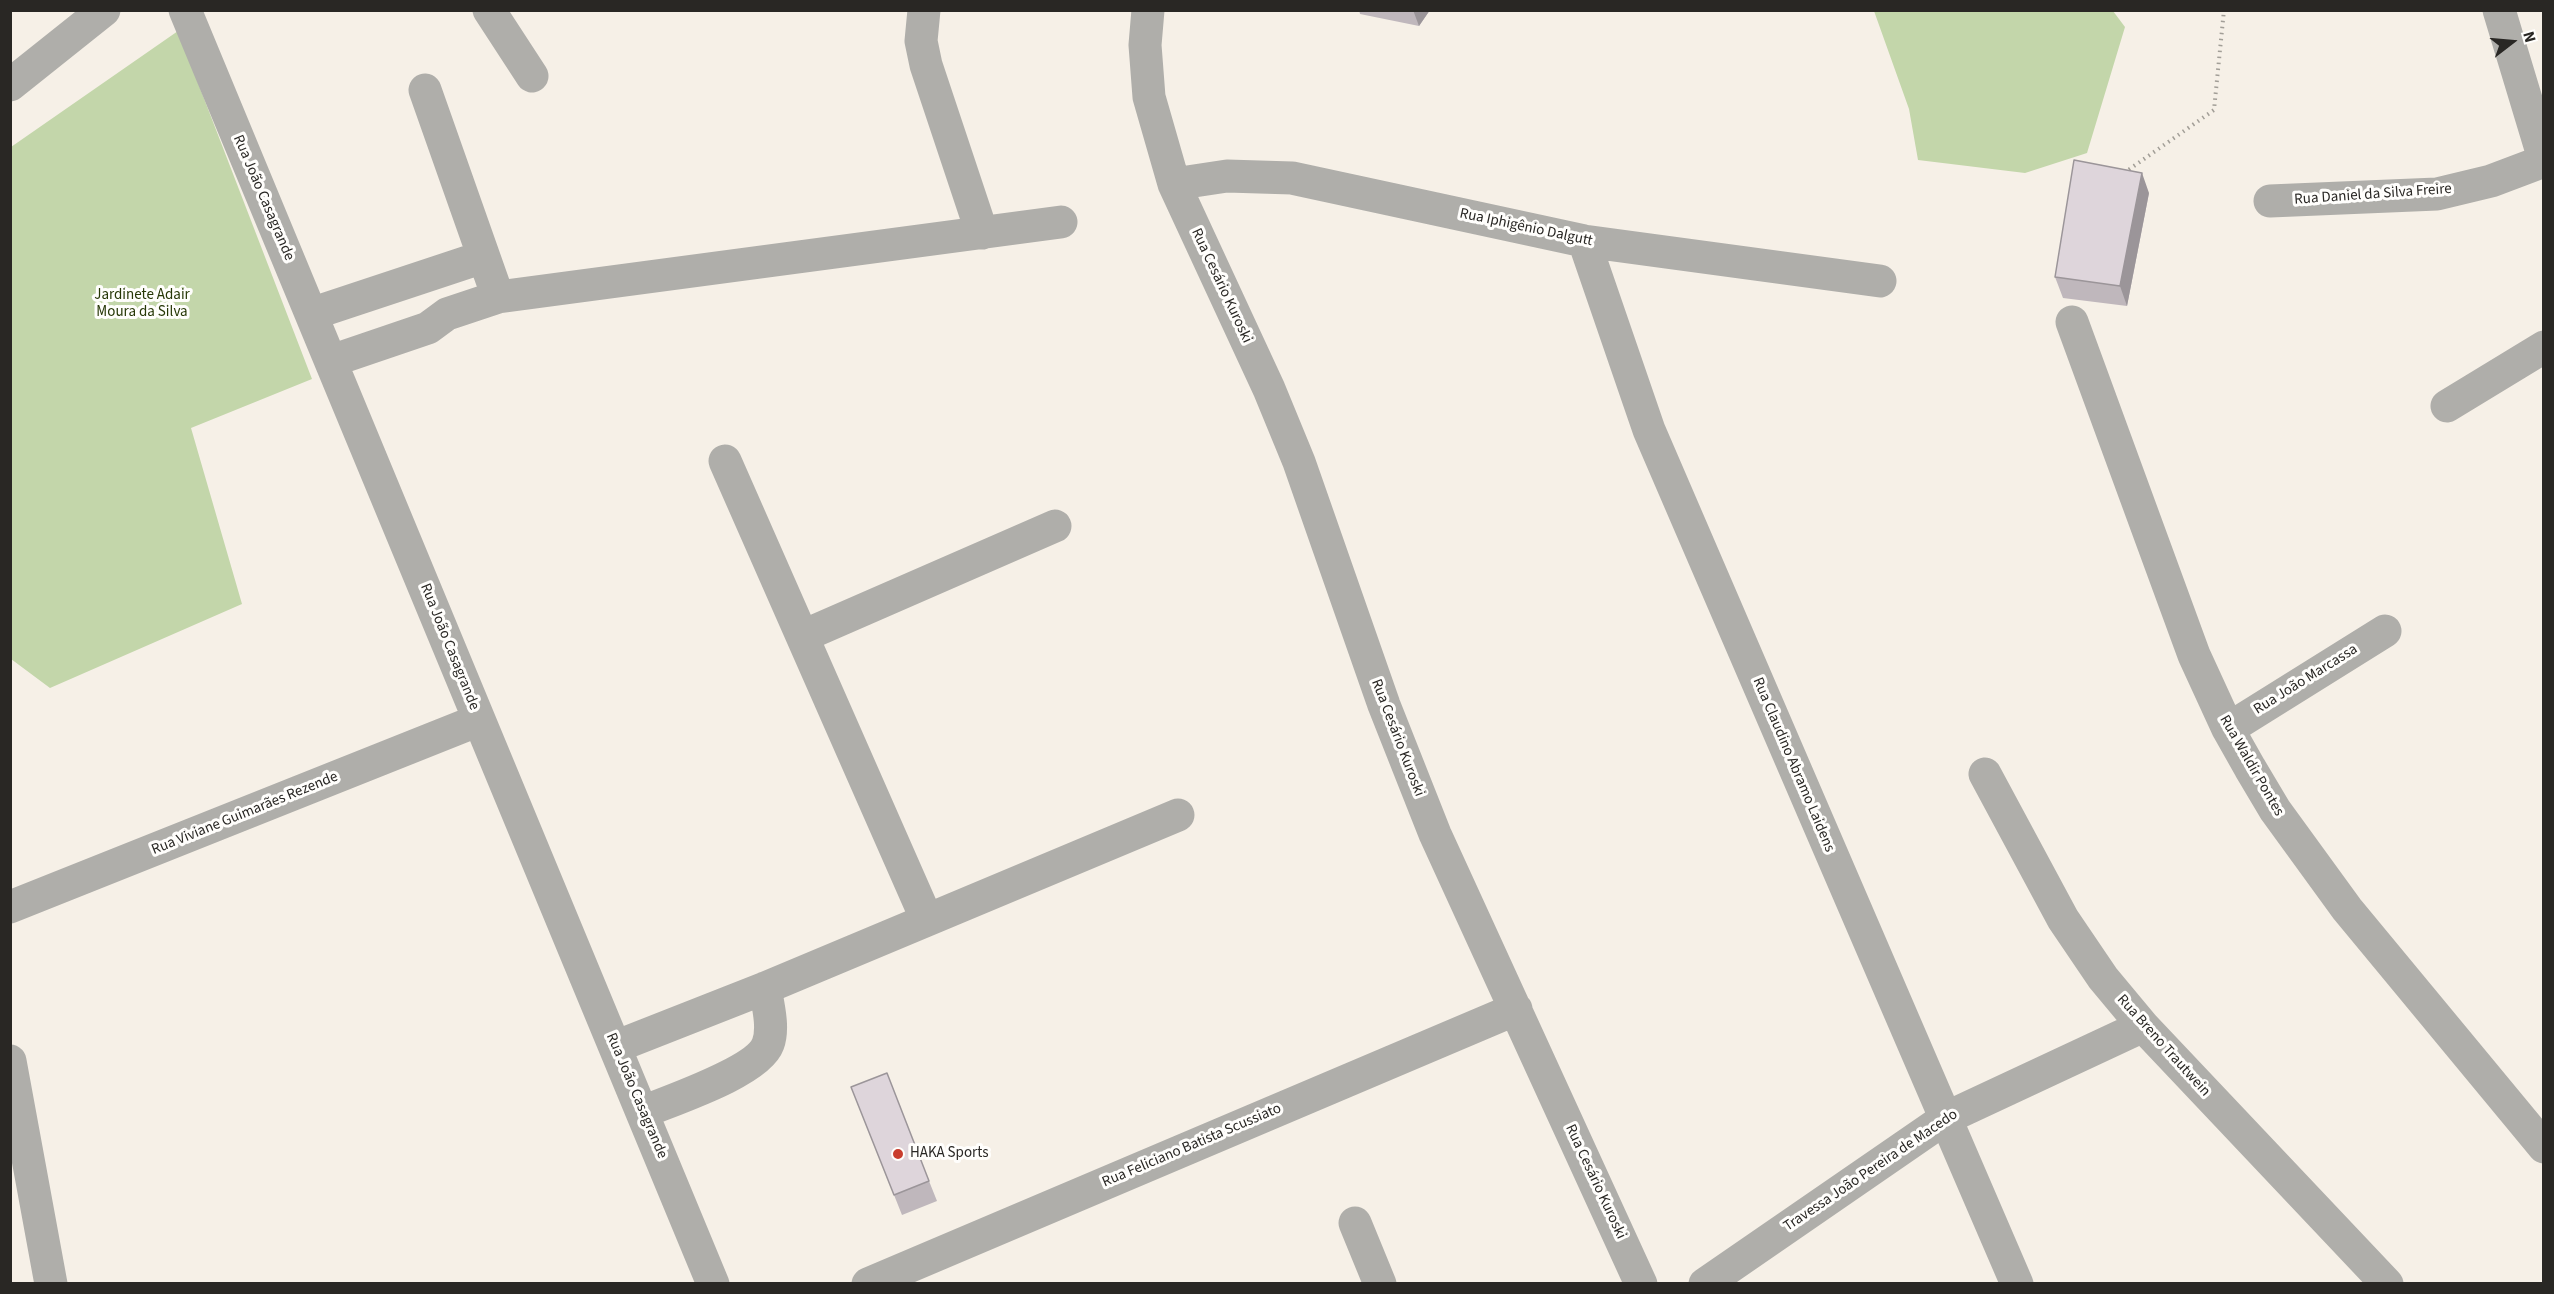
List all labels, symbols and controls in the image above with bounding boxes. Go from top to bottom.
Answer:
north arrow [2482,12,2542,72]
text: N [2517,29,2541,45]
street label: Rua João Casagrande [228,132,298,264]
street label: Rua Daniel da Silva Freire [2294,181,2452,209]
street label: Rua Iphigênio Dalgutt [1458,205,1594,251]
street label: Rua Cesário Kuroski [1187,226,1255,346]
park label: Jardinete Adair Moura da Silva [94,287,190,322]
street label: Rua João Casagrande [415,581,483,713]
street label: Rua João Marcassa [2251,641,2361,719]
street label: Rua Claudino Abramo Laidens [1748,675,1838,855]
street label: Rua Cesário Kuroski [1366,677,1428,799]
street label: Rua Waldir Pontes [2215,712,2287,820]
street label: Rua Viviane Guimarães Rezende [149,768,341,860]
street label: Rua Breno Trautwein [2112,991,2214,1101]
street label: Rua João Casagrande [601,1030,671,1162]
street label: Rua Feliciano Batista Scussiato [1100,1100,1284,1192]
street label: Travessa João Pereira de Macedo [1781,1106,1961,1236]
street label: Rua Cesário Kuroski [1561,1122,1629,1242]
place label: HAKA Sports [910,1145,988,1163]
marker: HAKA Sports [891,1147,905,1161]

